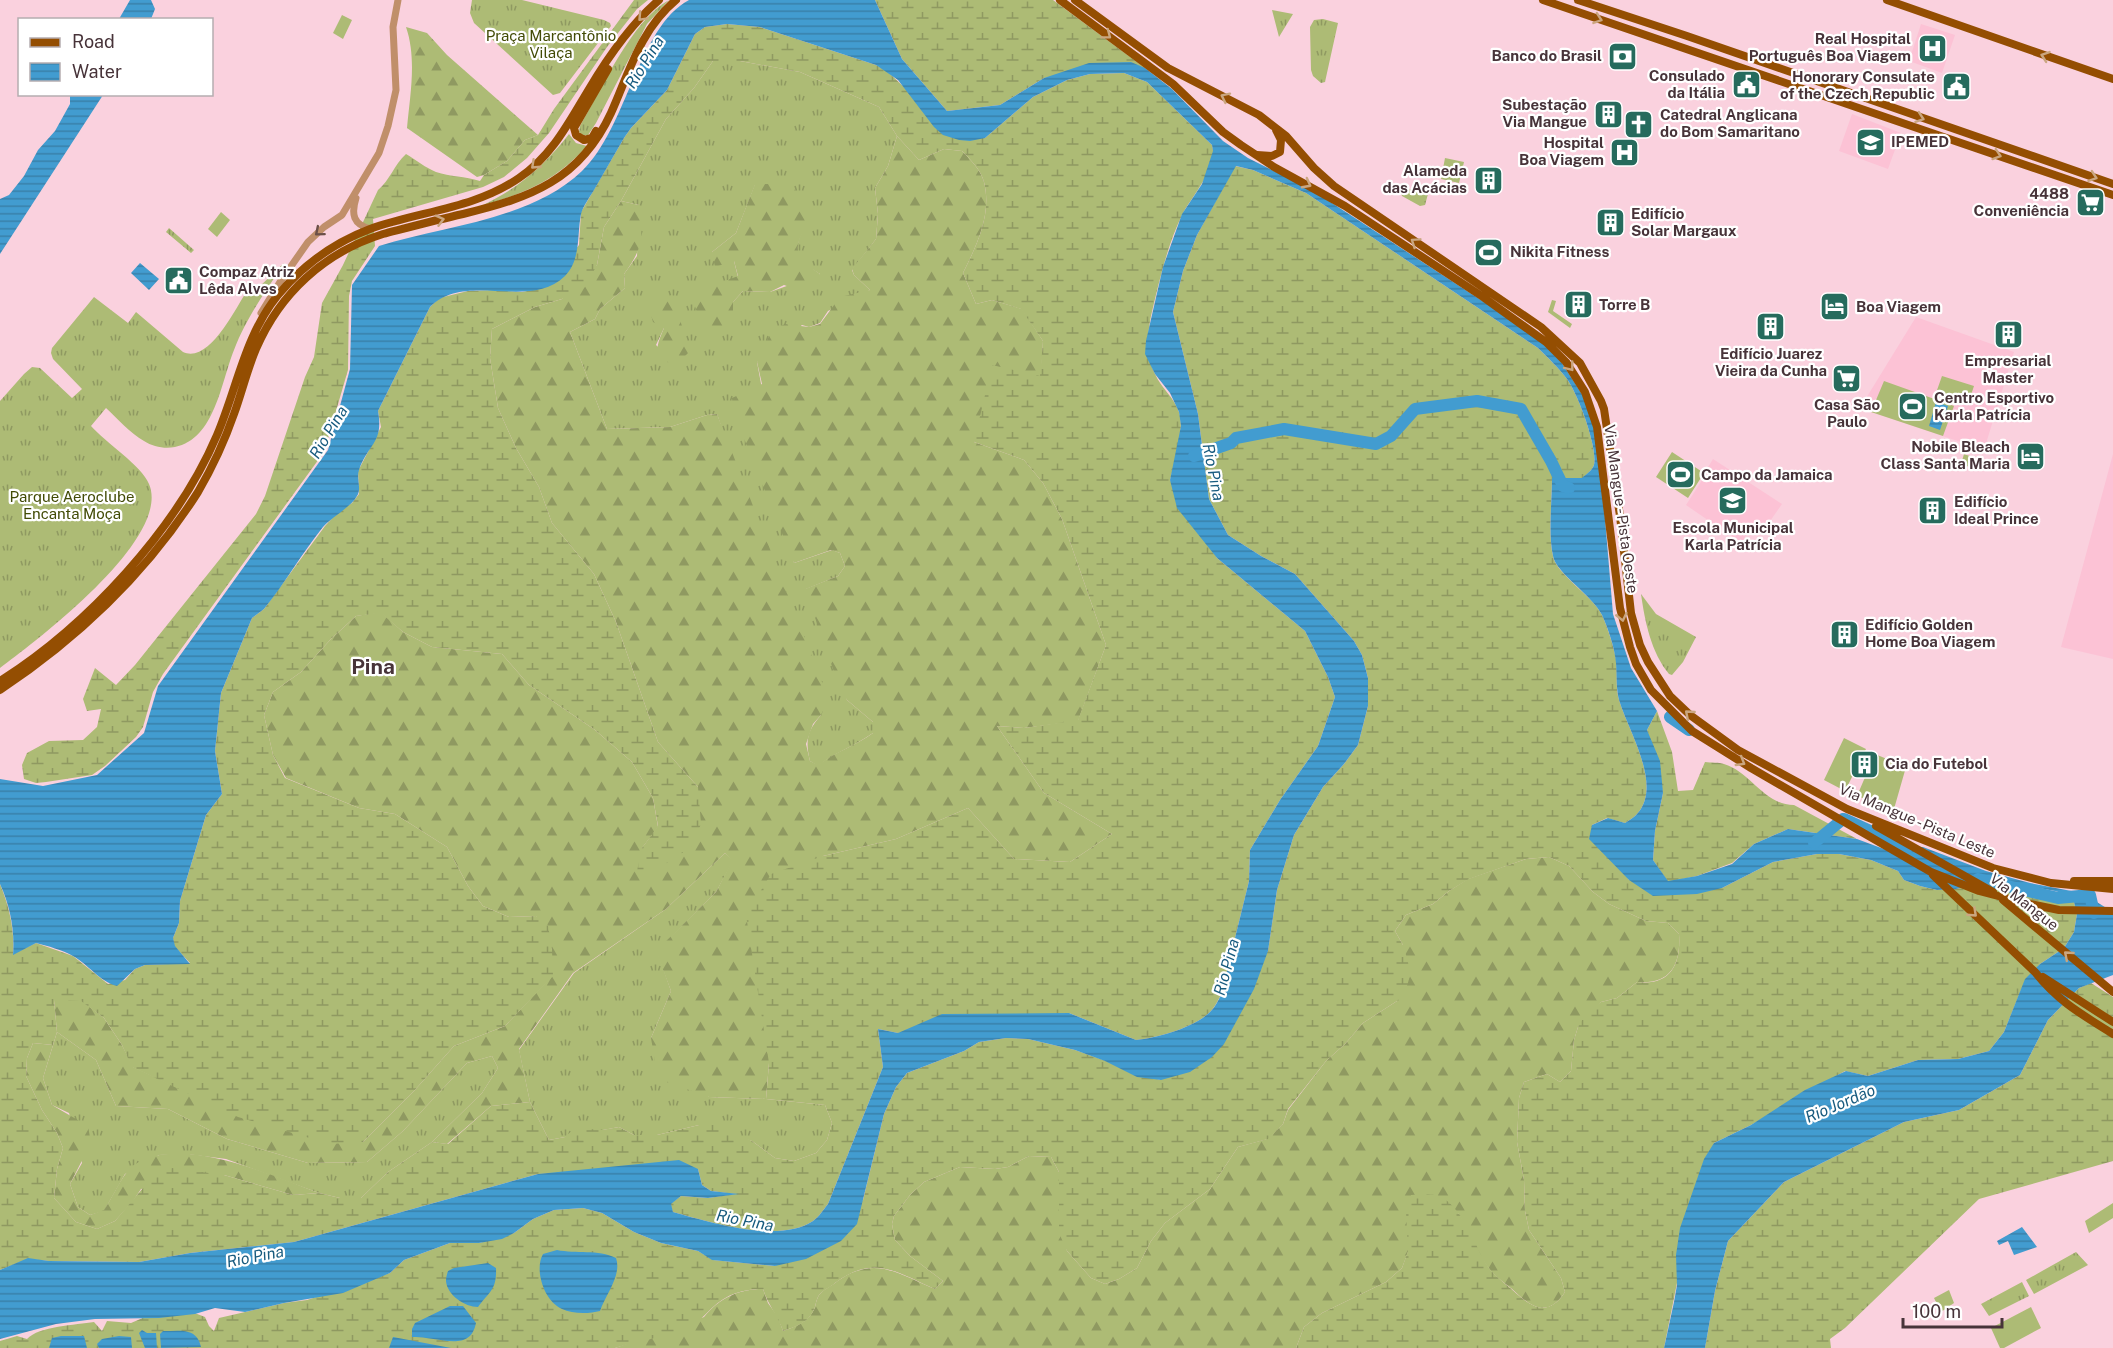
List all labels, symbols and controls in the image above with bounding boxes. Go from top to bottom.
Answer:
one-way arrow [638,10,649,20]
one-way arrow [1592,11,1603,24]
legend [18,18,213,96]
park label: Praça Marcantônio Vilaça [486,27,616,61]
one-way arrow [1101,27,1112,38]
place label: Real Hospital Português Boa Viagem [1749,30,1911,64]
text: Road [72,31,115,52]
hospital icon: Real Hospital Português Boa Viagem [1916,32,1948,64]
water label: Rio Pina [621,33,668,92]
bank icon: Banco do Brasil [1607,40,1639,72]
place label: Banco do Brasil [1492,47,1602,64]
one-way arrow [2040,50,2051,63]
text: Water [72,61,122,82]
place label: Consulado da Itália [1649,67,1725,101]
place label: Honorary Consulate of the Czech Republic [1780,68,1935,102]
public building icon: Consulado da Itália [1730,69,1762,101]
public building icon: Honorary Consulate of the Czech Republic [1940,70,1972,102]
one-way arrow [1221,93,1232,105]
place label: Subestação Via Mangue [1502,96,1587,130]
building icon: Subestação Via Mangue [1592,98,1624,130]
place label: Catedral Anglicana do Bom Samaritano [1660,106,1800,140]
church icon: Catedral Anglicana do Bom Samaritano [1623,108,1655,140]
one-way arrow [1914,110,1925,123]
school or university icon: IPEMED [1854,126,1886,158]
place label: IPEMED [1891,133,1949,150]
place label: Hospital Boa Viagem [1519,134,1604,168]
hospital icon: Hospital Boa Viagem [1609,136,1641,168]
one-way arrow [1991,148,2002,160]
one-way arrow [531,158,542,169]
place label: Alameda das Acácias [1382,162,1467,196]
building icon: Alameda das Acácias [1472,164,1504,196]
one-way arrow [2087,170,2098,183]
one-way arrow [1301,177,1311,188]
place label: 4488 Conveniência [1974,185,2069,219]
supermarket icon: 4488 Conveniência [2074,187,2106,219]
place label: Edifício Solar Margaux [1631,205,1737,239]
building icon: Edifício Solar Margaux [1594,207,1626,239]
one-way arrow [435,214,445,227]
one-way arrow [315,225,326,236]
sports icon: Nikita Fitness [1473,236,1505,268]
one-way arrow [1411,237,1421,249]
place label: Nikita Fitness [1510,243,1609,260]
place label: Compaz Atriz Lêda Alves [199,263,294,297]
public building icon: Compaz Atriz Lêda Alves [162,265,194,297]
building icon: Torre B [1562,289,1594,321]
hotel icon: Boa Viagem [1819,291,1851,323]
place label: Torre B [1599,296,1650,313]
place label: Boa Viagem [1856,298,1941,315]
building icon: Edifício Juarez Vieira da Cunha [1755,311,1787,343]
building icon: Empresarial Master [1992,318,2024,350]
place label: Edifício Juarez Vieira da Cunha [1715,345,1827,379]
place label: Empresarial Master [1965,352,2051,386]
one-way arrow [1562,361,1573,372]
supermarket icon: Casa São Paulo [1831,362,1863,394]
place label: Centro Esportivo Karla Patrícia [1934,389,2054,423]
sports icon: Centro Esportivo Karla Patrícia [1897,391,1929,423]
place label: Casa São Paulo [1814,396,1880,430]
water label: Rio Pina [305,403,352,462]
street label: Via Mangue - Pista Oeste [1601,423,1642,594]
place label: Nobile Bleach Class Santa Maria [1880,438,2010,472]
hotel icon: Nobile Bleach Class Santa Maria [2015,440,2047,472]
water label: Rio Pina [1199,442,1228,502]
sports icon: Campo da Jamaica [1664,459,1696,491]
place label: Campo da Jamaica [1701,466,1833,483]
school or university icon: Escola Municipal Karla Patrícia [1717,485,1749,517]
park label: Parque Aeroclube Encanta Moça [10,488,134,522]
place label: Edifício Ideal Prince [1954,493,2039,527]
building icon: Edifício Ideal Prince [1917,495,1949,527]
place label: Escola Municipal Karla Patrícia [1672,519,1794,553]
one-way arrow [1615,612,1628,622]
place label: Edifício Golden Home Boa Viagem [1865,616,1995,650]
building icon: Edifício Golden Home Boa Viagem [1828,618,1860,650]
district label: Pina [351,654,395,679]
one-way arrow [1685,710,1696,721]
building icon: Cia do Futebol [1848,748,1880,780]
one-way arrow [1735,754,1745,766]
place label: Cia do Futebol [1885,755,1988,772]
street label: Via Mangue - Pista Leste [1837,780,1998,861]
street label: Via Mangue [1987,870,2062,934]
one-way arrow [1966,906,1976,917]
water label: Rio Pina [1210,937,1243,998]
one-way arrow [2064,951,2075,962]
water label: Rio Jordão [1802,1080,1878,1127]
water label: Rio Pina [715,1206,775,1235]
water label: Rio Pina [225,1242,285,1271]
scale bar [1903,1291,2002,1329]
text: 100 m [1912,1301,1961,1322]

